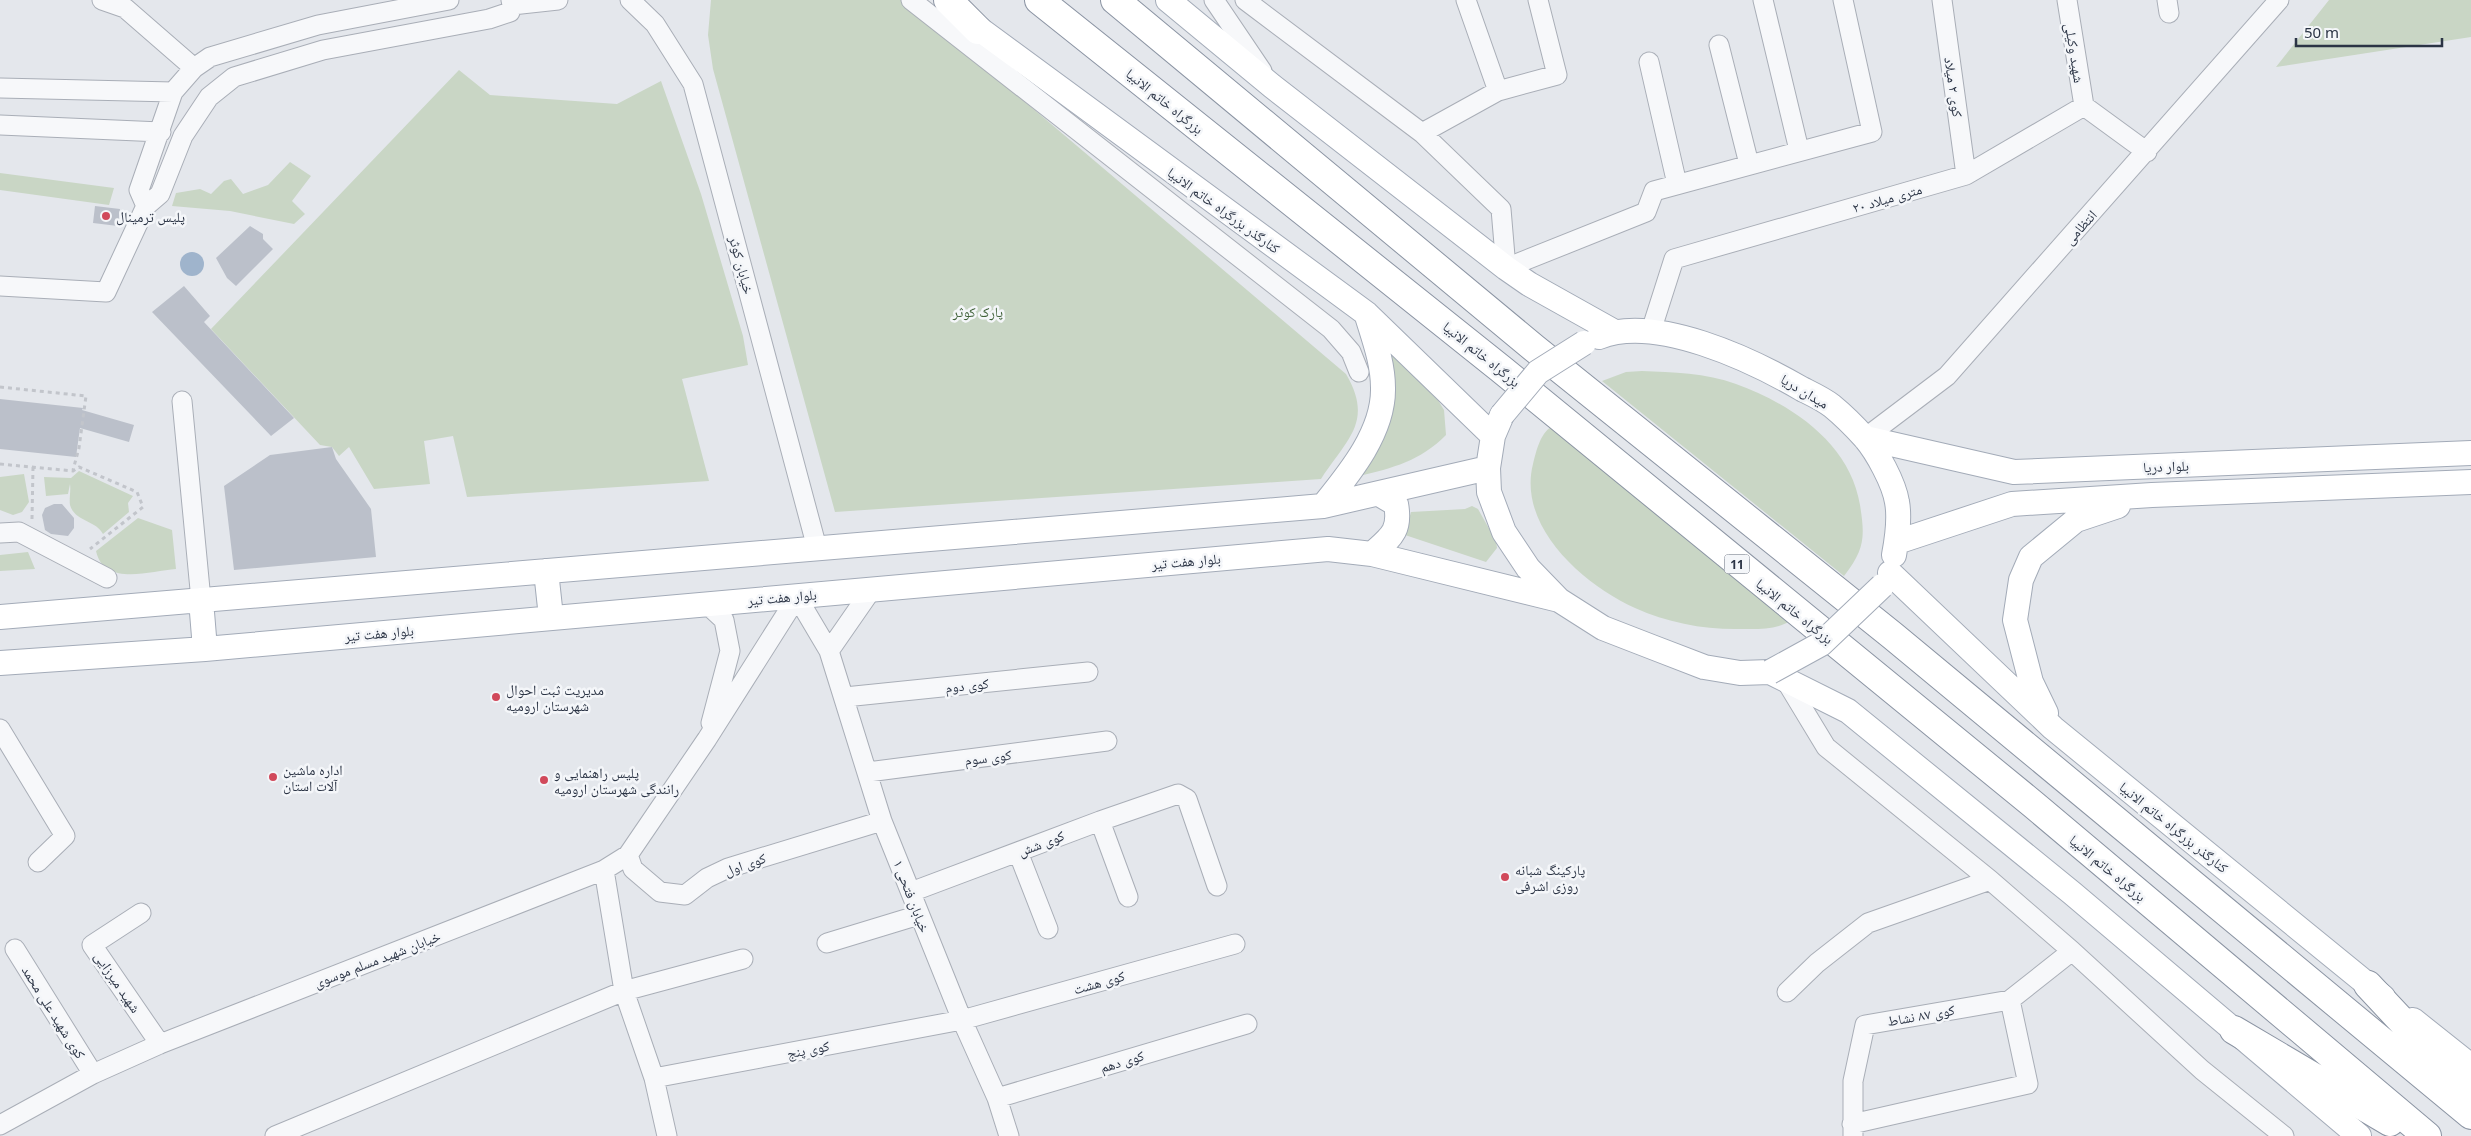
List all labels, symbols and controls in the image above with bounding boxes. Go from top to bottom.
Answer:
scale bar [2296,15,2442,47]
street label: شهید وکیلی [2061,22,2089,84]
text: 50 m [2304,22,2339,42]
street label: کوی ۲ میلاد [1940,56,1968,118]
street label: بزرگراه خاتم الانبیا [1122,64,1208,139]
street label: کنارگذر بزرگراه خاتم الانبیا [1163,163,1284,258]
street label: ۲۰ متری میلاد [1850,179,1924,217]
street label: انتظامی [2059,206,2101,248]
place label: پلیس ترمینال [116,207,185,226]
marker: پلیس ترمینال [100,210,112,222]
street label: خیابان کوثر [725,233,759,296]
park label: پارک کوثر [952,302,1003,321]
street label: بزرگراه خاتم الانبیا [1439,317,1525,392]
street label: میدان دریا [1777,369,1833,413]
street label: بلوار دریا [2143,456,2189,476]
street label: بلوار هفت تیر [1150,549,1221,574]
road number: 11 [1724,554,1750,574]
street label: بزرگراه خاتم الانبیا [1752,574,1838,649]
street label: بلوار هفت تیر [746,585,817,610]
street label: بلوار هفت تیر [343,621,414,646]
street label: کوی دوم [944,673,990,698]
place label: مدیریت ثبت احوال شهرستان ارومیه [506,680,604,715]
marker: مدیریت ثبت احوال شهرستان ارومیه [490,691,502,703]
street label: کوی سوم [963,745,1013,770]
place label: اداره ماشین آلات استان [283,760,343,795]
place label: پلیس راهنمایی و رانندگی شهرستان ارومیه [554,763,679,798]
marker: اداره ماشین آلات استان [267,771,279,783]
marker: پلیس راهنمایی و رانندگی شهرستان ارومیه [538,774,550,786]
street label: کنارگذر بزرگراه خاتم الانبیا [2115,777,2232,878]
street label: کوی شش [1015,825,1067,860]
street label: بزرگراه خاتم الانبیا [2065,830,2150,906]
street label: کوی اول [722,848,769,880]
street label: خیابان فتحی ۱ [889,857,935,935]
place label: پارکینگ شبانه روزی اشرفی [1515,860,1585,895]
marker: پارکینگ شبانه روزی اشرفی [1499,871,1511,883]
street label: خیابان شهید مسلم موسوی [311,926,443,993]
street label: شهید میرزایی [91,948,145,1016]
street label: کوی شهید علی محمد [18,962,90,1062]
street label: کوی هشت [1071,966,1127,998]
street label: کوی ۸۷ نشاط [1886,1000,1956,1030]
street label: کوی پنج [785,1036,831,1063]
street label: کوی دهم [1098,1045,1147,1078]

